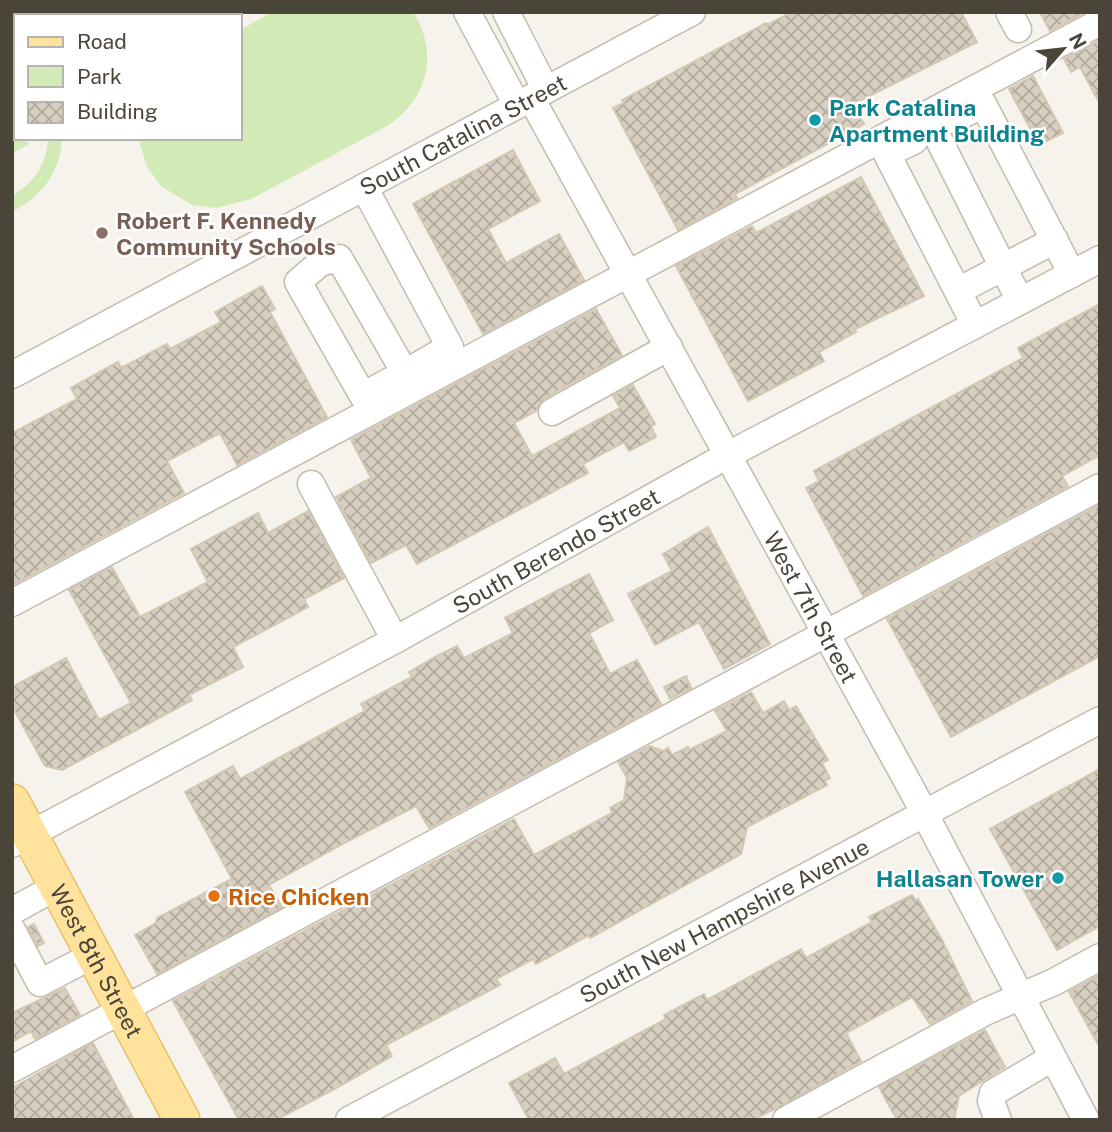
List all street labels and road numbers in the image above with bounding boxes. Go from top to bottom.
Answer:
street label: South Catalina Street [355,68,571,201]
street label: South Berendo Street [448,482,664,619]
street label: West 7th Street [759,527,864,687]
street label: South New Hampshire Avenue [575,832,873,1008]
street label: West 8th Street [45,880,149,1042]

